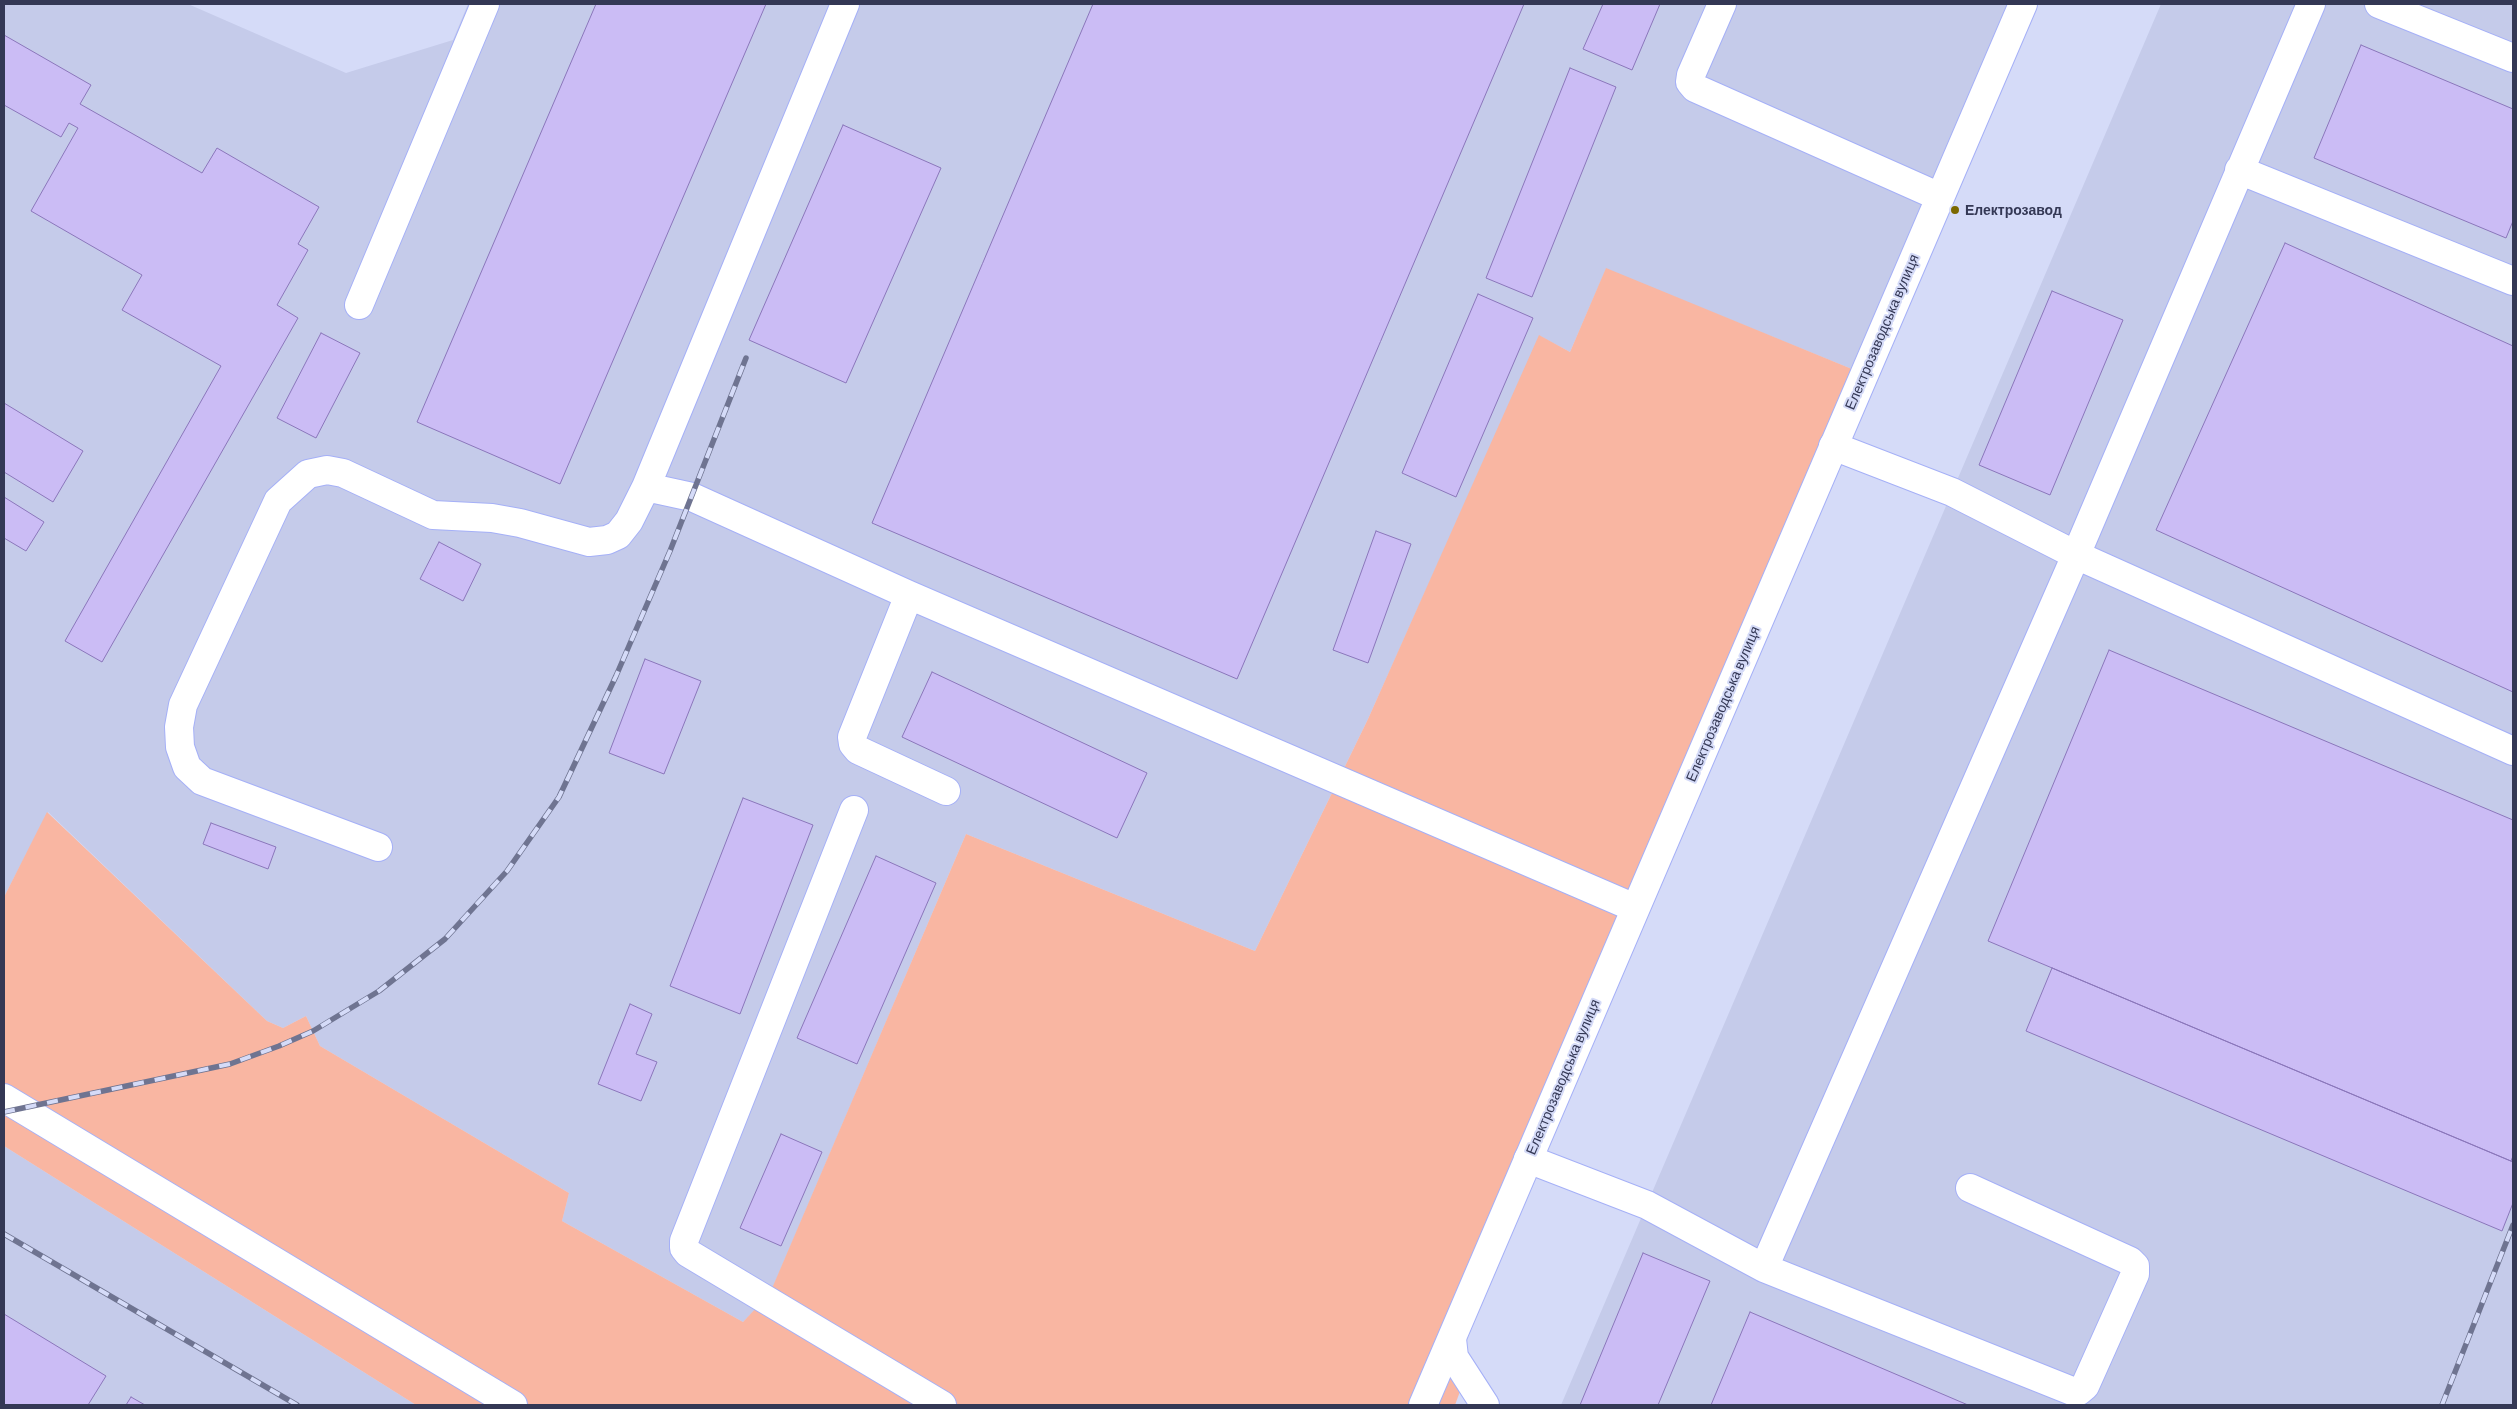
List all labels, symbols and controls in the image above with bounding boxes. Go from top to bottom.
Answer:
place label: Електрозавод [1965,202,2062,218]
marker: Електрозавод [1949,204,1961,216]
street label: Електрозаводська вулиця [1842,252,1922,412]
street label: Електрозаводська вулиця [1683,624,1763,784]
street label: Електрозаводська вулиця [1523,997,1603,1157]

